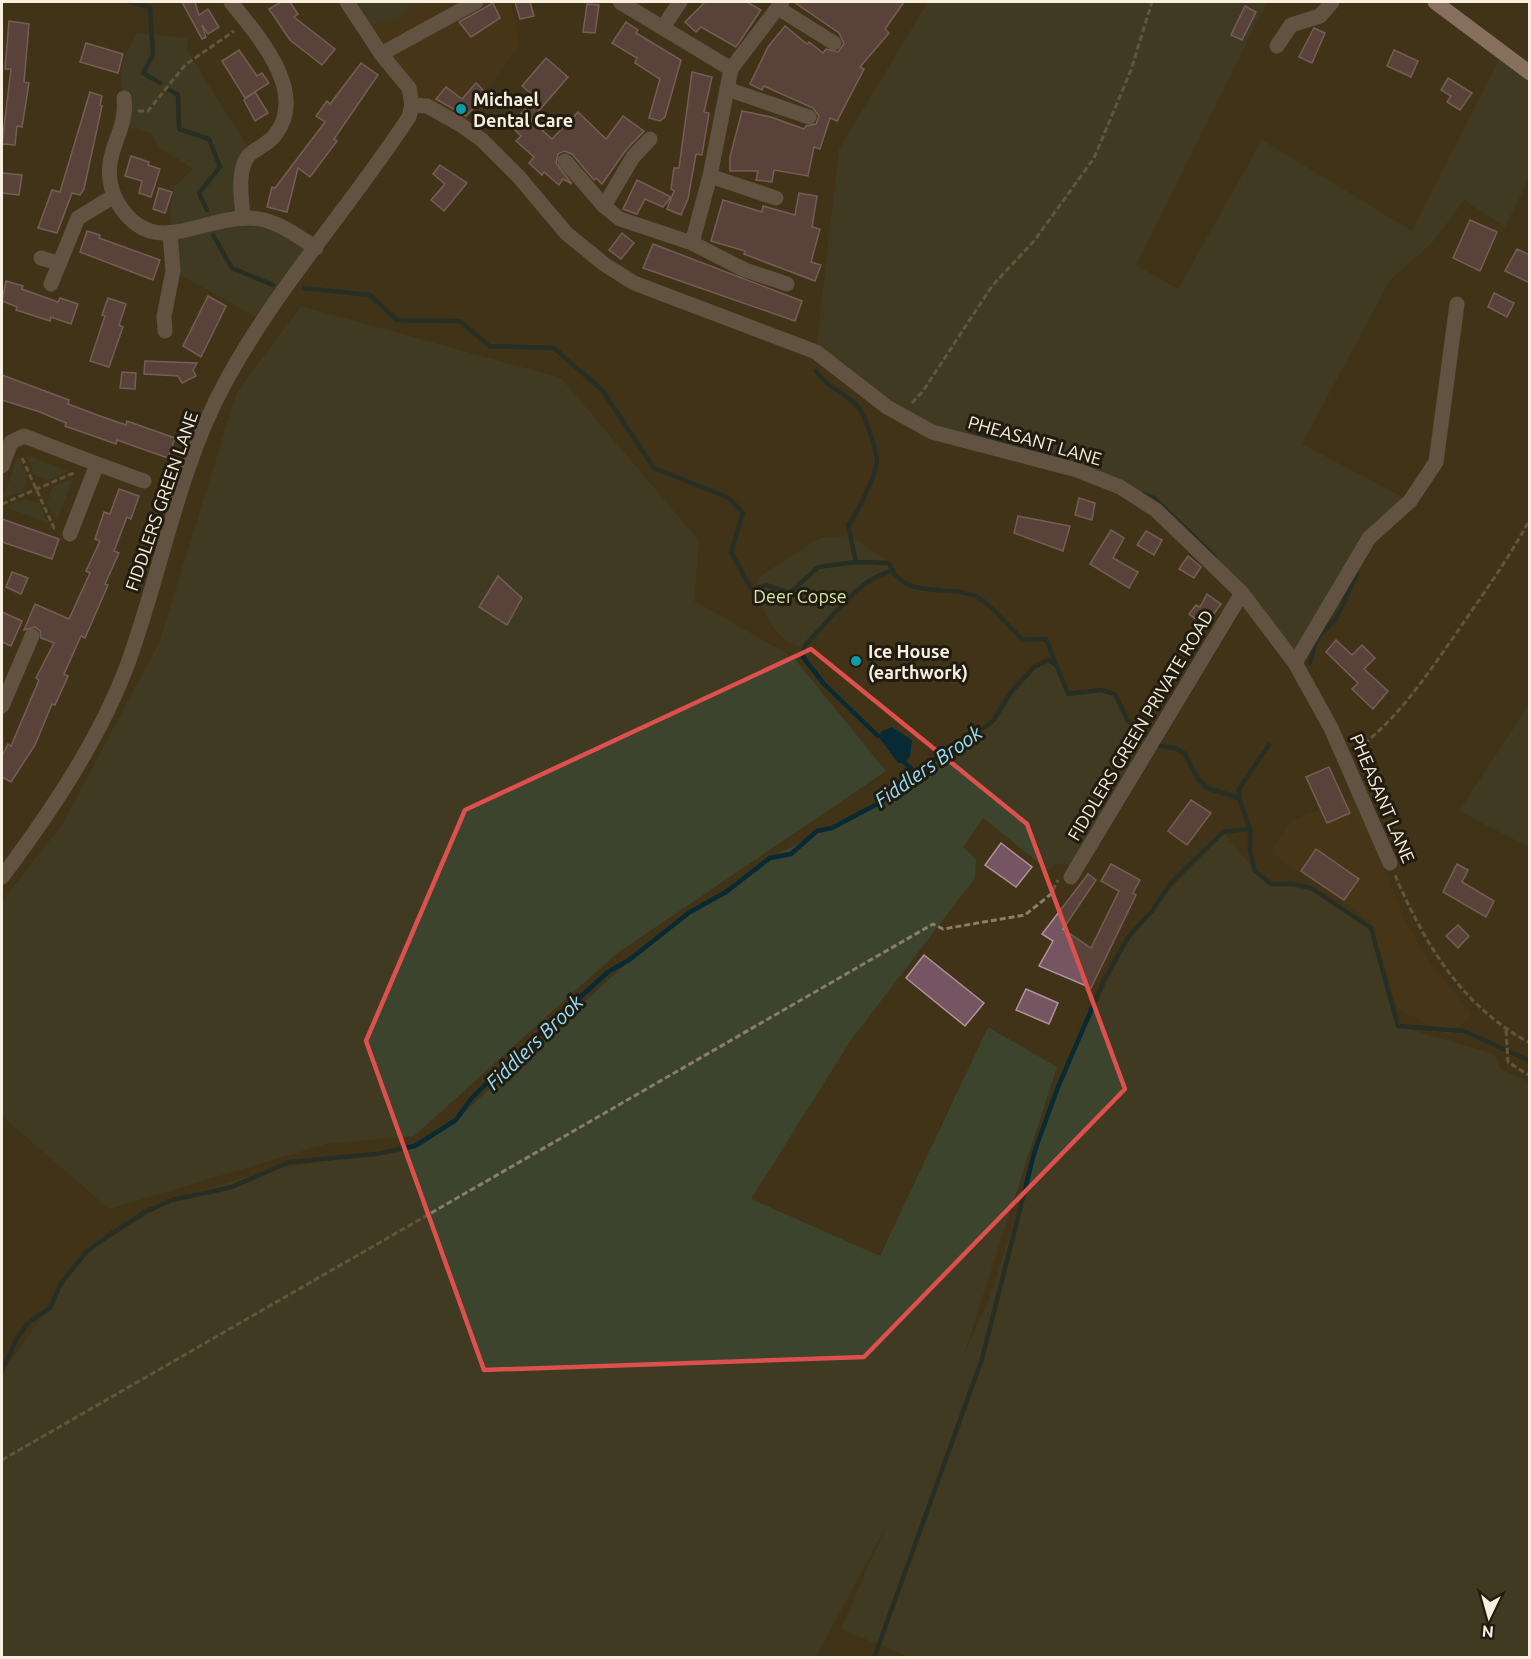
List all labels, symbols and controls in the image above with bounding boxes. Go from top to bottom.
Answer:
place label: Michael Dental Care [473,89,573,130]
marker: Michael Dental Care [454,102,468,116]
street label: FIDDLERS GREEN LANE [121,409,201,593]
street label: PHEASANT LANE [966,411,1104,469]
park label: Deer Copse [753,586,847,606]
street label: FIDDLERS GREEN PRIVATE ROAD [1063,606,1217,844]
place label: Ice House (earthwork) [868,641,968,683]
marker: Ice House (earthwork) [849,654,863,668]
water label: Fiddlers Brook [870,720,987,812]
street label: PHEASANT LANE [1347,731,1419,865]
water label: Fiddlers Brook [481,990,588,1094]
north arrow [1459,1587,1519,1647]
text: N [1481,1622,1494,1641]

